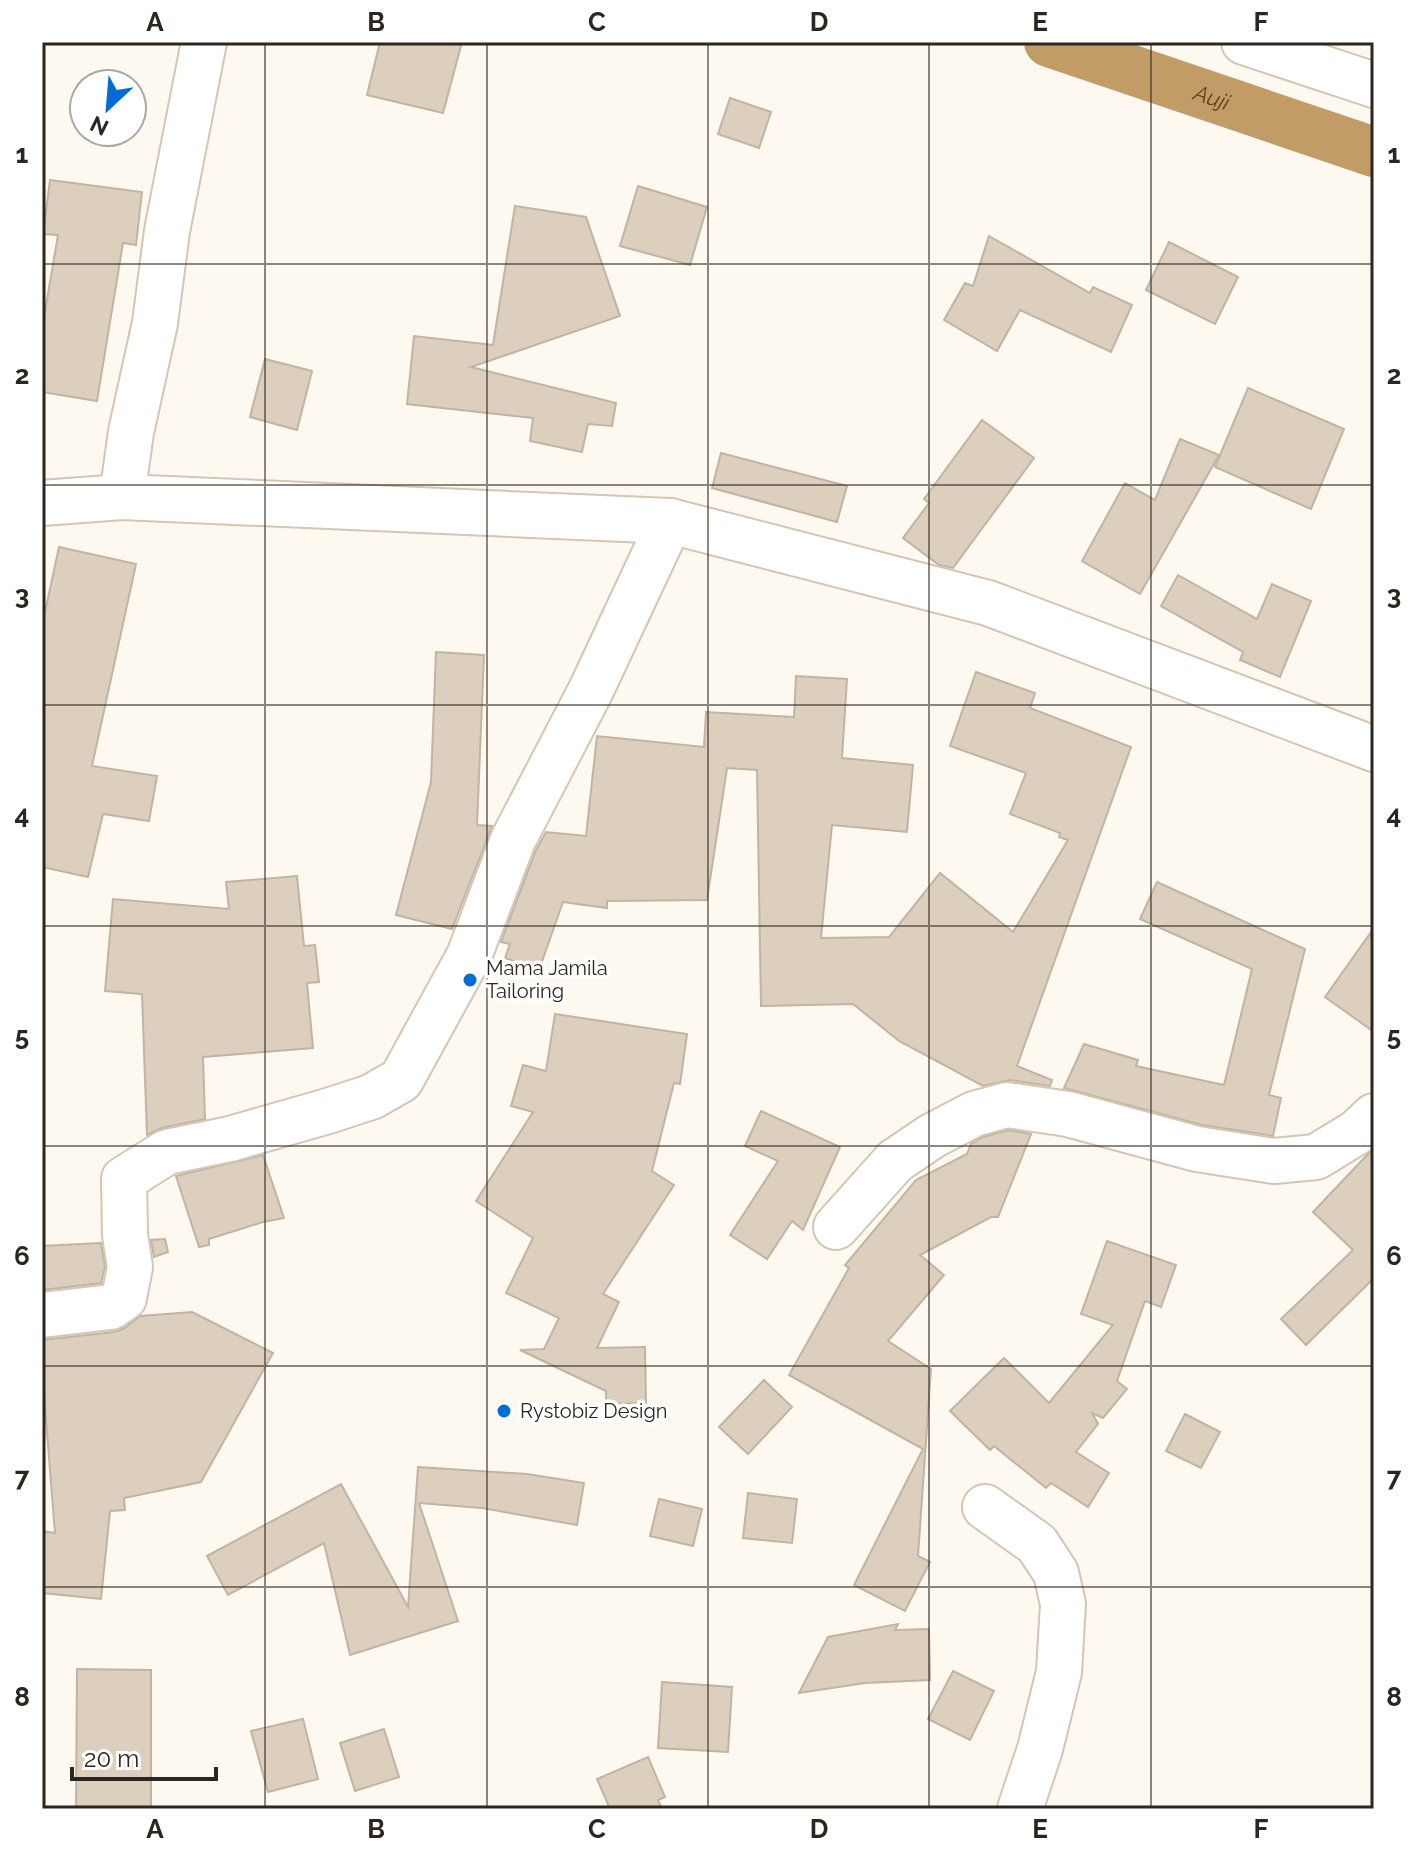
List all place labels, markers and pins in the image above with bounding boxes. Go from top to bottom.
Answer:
place label: Mama Jamila Tailoring [486,956,608,1003]
marker: Mama Jamila Tailoring [461,971,479,989]
place label: Rystobiz Design [520,1399,667,1423]
marker: Rystobiz Design [495,1402,513,1420]

